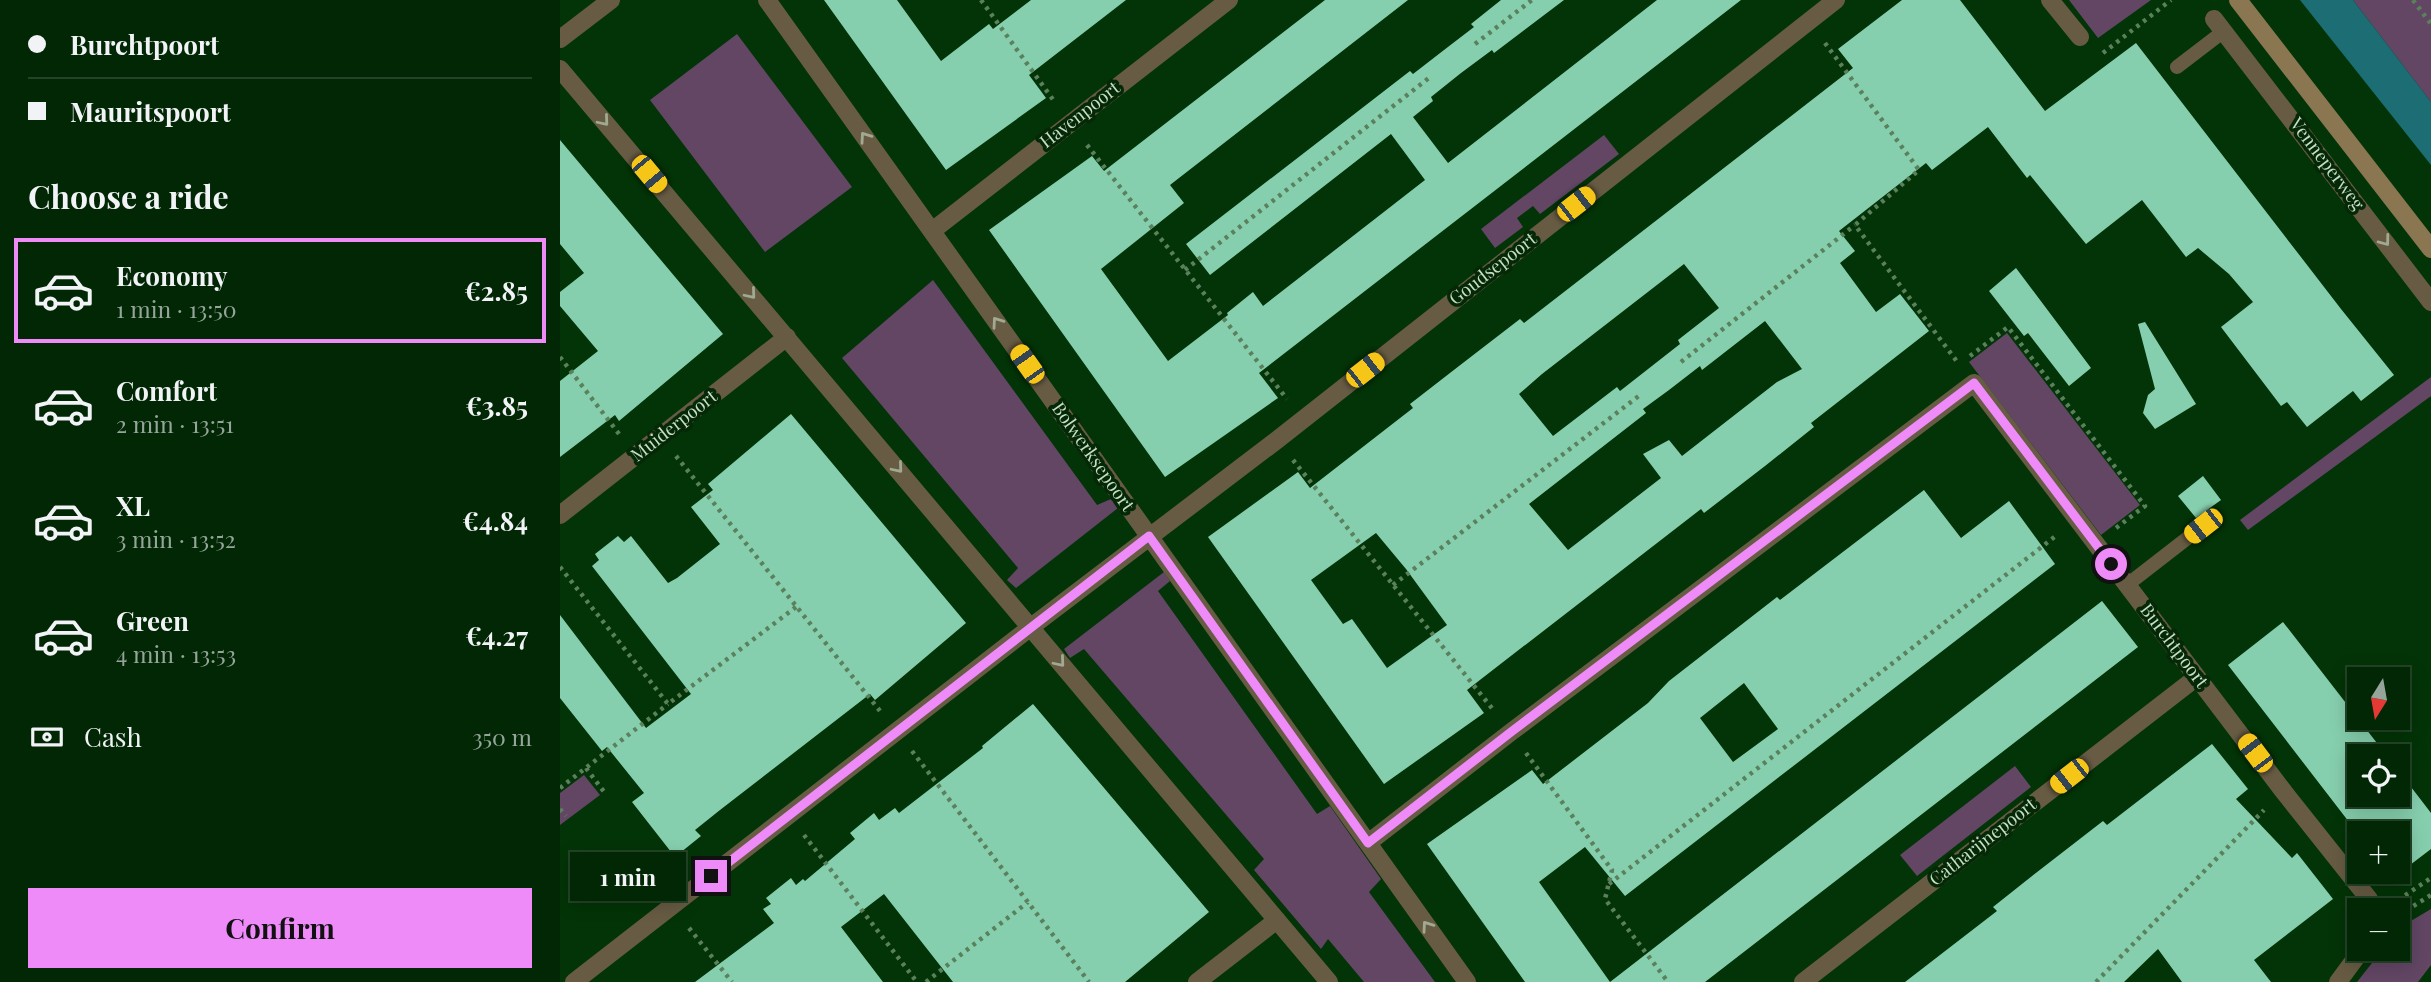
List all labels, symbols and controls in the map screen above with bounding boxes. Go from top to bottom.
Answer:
text: Burchtpoort [70,27,219,62]
street label: Havenpoort [1034,75,1125,153]
text: Mauritspoort [70,94,231,129]
street label: Venneperweg [2285,112,2371,215]
one-way arrow [596,113,608,126]
one-way arrow [861,132,873,145]
car [628,151,671,197]
text: Choose a ride [28,174,229,217]
car [1553,183,1600,225]
street label: Goudsepoort [1444,226,1542,310]
one-way arrow [2376,233,2389,246]
text: Economy [116,258,227,293]
icon: car [32,259,95,322]
text: €2.85 [464,273,528,308]
one-way arrow [743,286,755,299]
text: 1 min · 13:50 [116,293,237,324]
one-way arrow [993,317,1005,330]
car [1007,341,1048,387]
car [1342,349,1389,391]
text: Comfort [116,373,217,408]
icon: car [32,374,95,437]
street label: Muiderpoort [625,384,722,466]
text: €3.85 [466,388,528,423]
street label: Bolwerksepoort [1047,397,1141,516]
text: 2 min · 13:51 [116,408,234,439]
one-way arrow [890,460,902,473]
text: XL [116,488,150,523]
icon: car [32,489,95,552]
text: €4.84 [462,503,528,538]
car [2180,505,2227,547]
text: 3 min · 13:52 [116,523,236,554]
route start [2095,548,2127,580]
street label: Burchtpoort [2135,598,2215,693]
text: Green [116,603,189,638]
icon: car [32,604,95,667]
text: €4.27 [465,618,528,653]
text: 4 min · 13:53 [116,638,236,669]
one-way arrow [1052,653,1064,666]
north arrow [2347,667,2410,730]
map controls [2347,667,2410,961]
icon: cash [28,718,66,756]
text: Cash [84,719,142,754]
text: 350 m [472,721,532,752]
car [2234,730,2277,776]
button: locate [2347,744,2410,807]
car [2046,755,2093,797]
street label: Catharijnepoort [1924,791,2041,891]
button: + [2347,821,2410,884]
callout: 1 min [571,852,687,900]
route end [695,860,727,892]
text: 1 min [600,861,656,892]
button: Confirm [28,888,532,968]
button: − [2347,898,2410,961]
one-way arrow [1423,921,1435,934]

